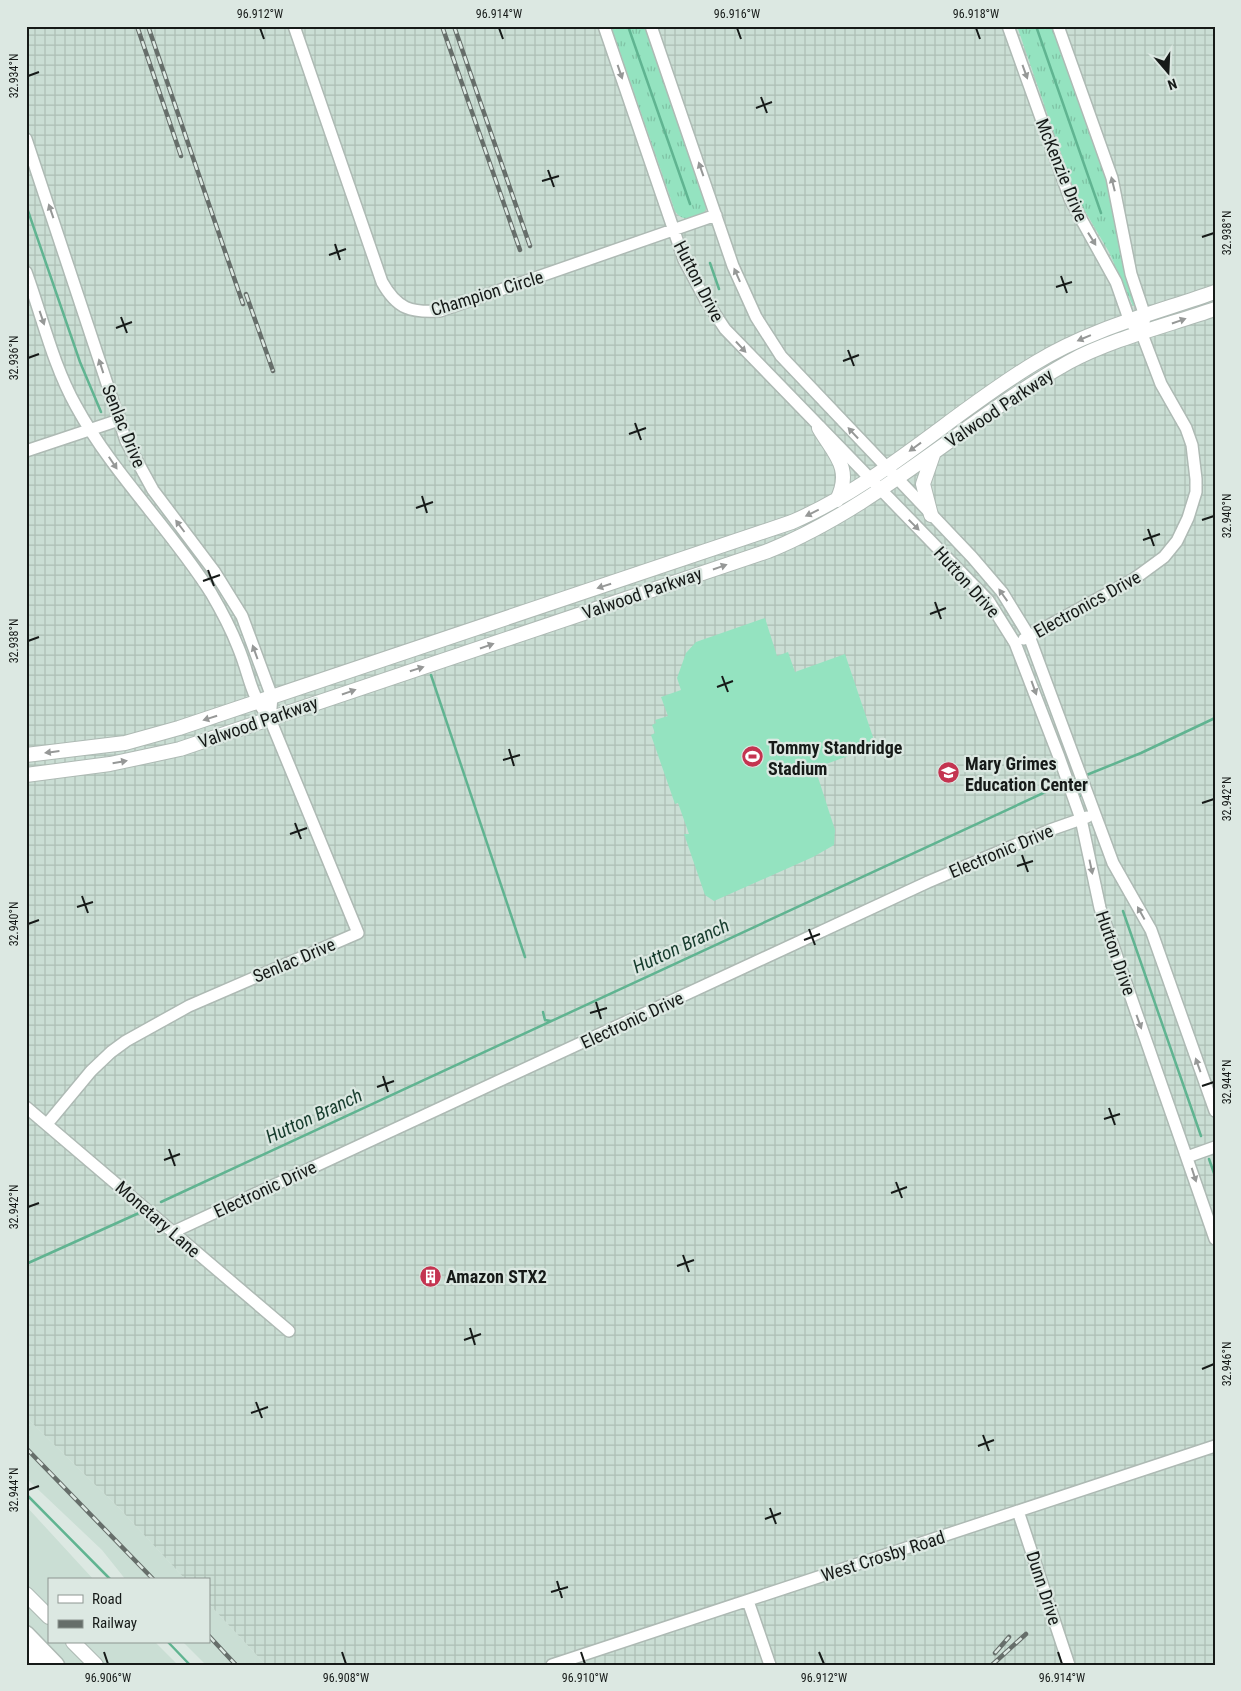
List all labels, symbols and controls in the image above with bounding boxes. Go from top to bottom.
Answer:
text: 96.912°W [237,7,283,21]
text: 96.914°W [476,7,522,21]
text: 96.916°W [714,7,760,21]
text: 96.918°W [953,7,999,21]
north arrow [1144,48,1194,98]
text: 32.934°N [7,54,21,98]
one-way arrow [617,65,624,80]
one-way arrow [1021,65,1029,80]
text: N [1166,75,1179,93]
street label: McKenzie Drive [1032,115,1092,225]
one-way arrow [696,162,704,177]
one-way arrow [1109,177,1117,192]
one-way arrow [47,204,54,219]
text: 32.938°N [1220,211,1234,255]
one-way arrow [1087,232,1096,245]
street label: Hutton Drive [670,237,728,325]
street label: Champion Circle [428,266,546,320]
one-way arrow [733,268,741,282]
one-way arrow [38,311,46,326]
one-way arrow [1171,317,1186,325]
one-way arrow [1077,334,1091,342]
text: 32.936°N [7,336,21,380]
one-way arrow [735,340,747,352]
one-way arrow [97,358,105,373]
street label: Valwood Parkway [941,364,1057,452]
street label: Senlac Drive [98,381,150,471]
one-way arrow [847,427,859,439]
one-way arrow [908,442,922,452]
one-way arrow [108,456,118,470]
text: 32.940°N [1220,494,1234,538]
one-way arrow [805,509,819,517]
one-way arrow [175,519,185,533]
one-way arrow [908,519,920,531]
street label: Hutton Drive [930,542,1004,622]
street label: Valwood Parkway [579,563,705,623]
one-way arrow [712,563,727,570]
street label: Electronics Drive [1030,566,1144,642]
one-way arrow [596,583,611,591]
one-way arrow [998,588,1008,601]
text: 32.938°N [7,619,21,663]
one-way arrow [480,641,495,649]
one-way arrow [251,644,258,659]
one-way arrow [409,665,424,672]
one-way arrow [1030,681,1038,696]
one-way arrow [342,687,357,695]
street label: Valwood Parkway [195,692,321,752]
one-way arrow [202,714,217,722]
place label: Tommy Standridge Stadium [768,737,903,779]
sports icon: Tommy Standridge Stadium [740,745,764,769]
one-way arrow [43,748,59,756]
place label: Mary Grimes Education Center [965,753,1088,795]
one-way arrow [112,757,128,765]
school or university icon: Mary Grimes Education Center [937,761,961,785]
text: 32.942°N [1220,777,1234,821]
street label: Electronic Drive [946,820,1056,882]
one-way arrow [1087,860,1095,875]
text: 32.940°N [7,902,21,946]
one-way arrow [1137,907,1146,920]
street label: Hutton Drive [1092,908,1140,998]
water label: Hutton Branch [629,914,733,978]
street label: Senlac Drive [250,933,338,987]
street label: Electronic Drive [577,987,687,1053]
one-way arrow [1135,1015,1143,1030]
one-way arrow [1194,1058,1201,1073]
text: 32.944°N [1220,1060,1234,1104]
water label: Hutton Branch [262,1084,366,1148]
street label: Electronic Drive [210,1156,320,1222]
one-way arrow [1190,1168,1198,1183]
street label: Monetary Lane [111,1177,205,1261]
text: 32.942°N [7,1185,21,1229]
building icon: Amazon STX2 [418,1264,442,1288]
place label: Amazon STX2 [446,1266,547,1287]
text: 32.946°N [1220,1342,1234,1386]
text: 32.944°N [7,1468,21,1512]
street label: West Crosby Road [818,1526,948,1586]
street label: Dunn Drive [1022,1548,1066,1628]
legend [48,1578,210,1644]
text: Road [92,1590,122,1608]
text: Railway [92,1614,137,1632]
text: 96.906°W [85,1671,131,1685]
text: 96.908°W [323,1671,369,1685]
text: 96.910°W [562,1671,608,1685]
text: 96.912°W [801,1671,847,1685]
text: 96.914°W [1039,1671,1085,1685]

